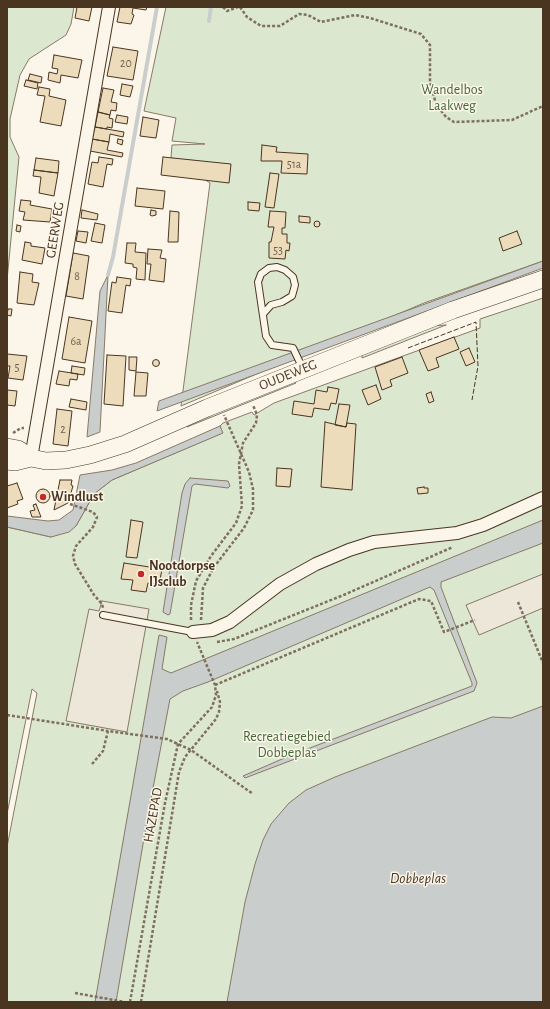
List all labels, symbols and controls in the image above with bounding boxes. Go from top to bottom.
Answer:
house number: 20 [120,56,132,70]
park label: Wandelbos Laakweg [421,82,483,114]
house number: 51a [287,157,301,171]
street label: GEERWEG [42,201,68,259]
house number: 53 [273,243,283,257]
house number: 8 [74,269,80,283]
house number: 6a [70,334,82,348]
street label: OUDEWEG [257,356,319,394]
house number: 5 [14,360,20,374]
house number: 2 [60,422,66,436]
place label: Windlust [51,489,103,505]
marker: Windlust [38,492,48,502]
place label: Nootdorpse IJsclub [149,558,215,590]
marker: Nootdorpse IJsclub [136,569,146,579]
park label: Recreatiegebied Dobbeplas [243,729,331,762]
street label: HAZEPAD [140,786,166,844]
water label: Dobbeplas [390,869,446,887]

